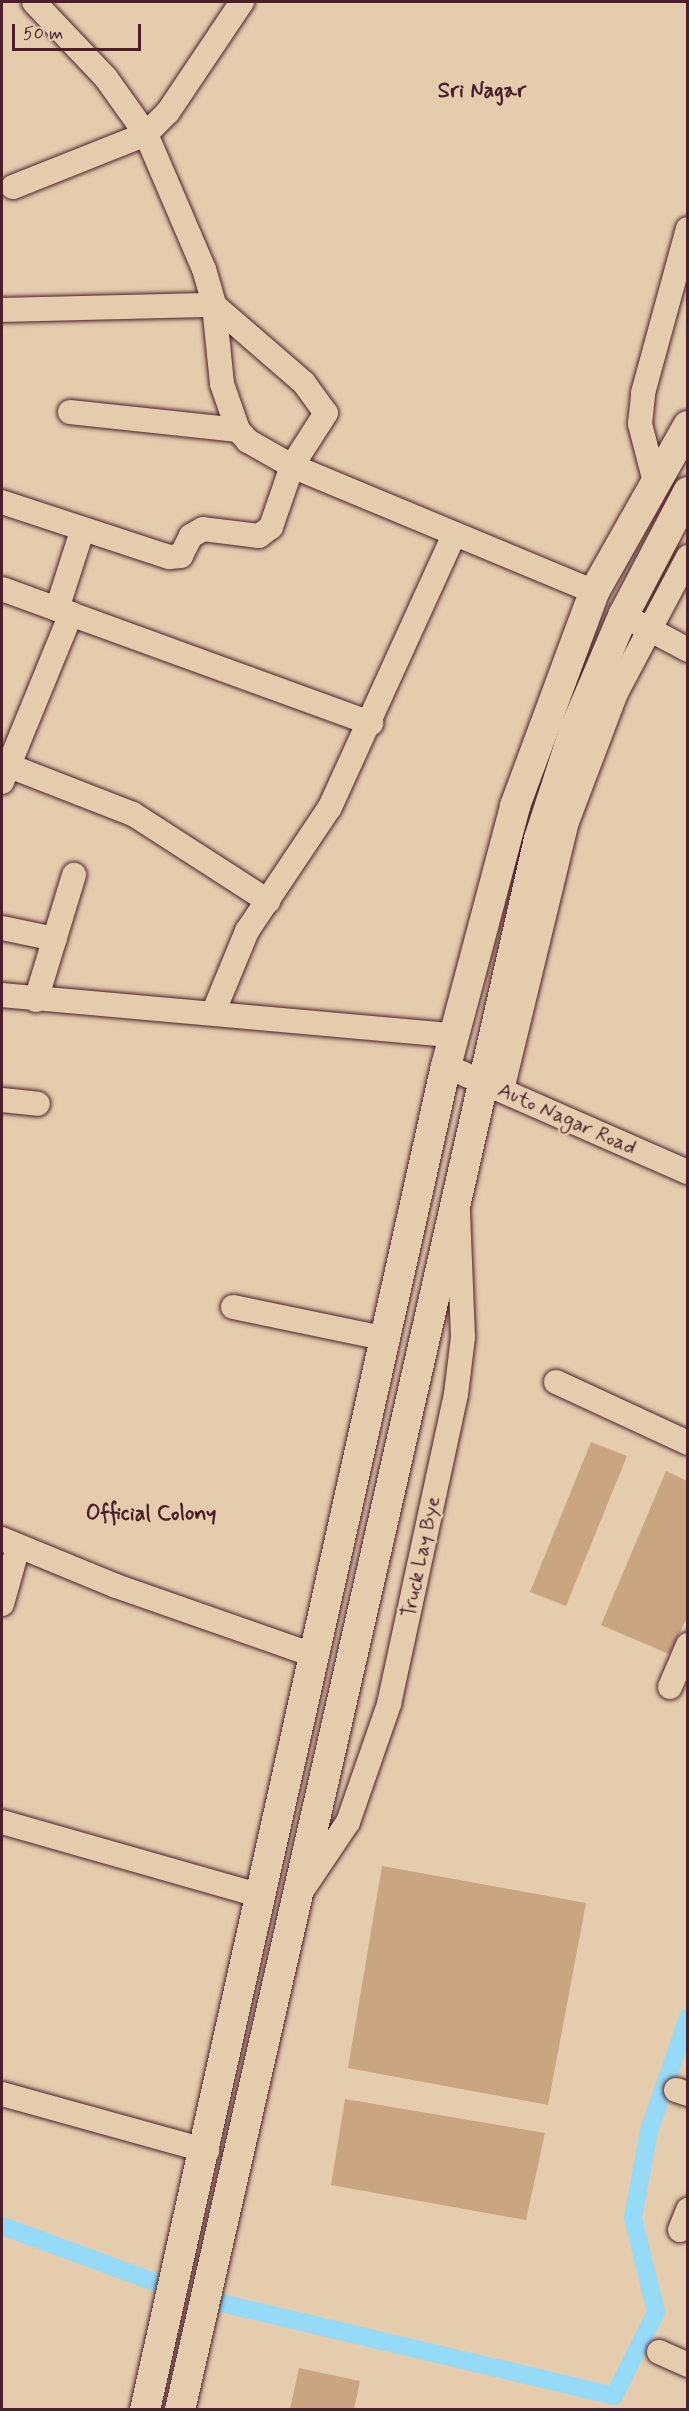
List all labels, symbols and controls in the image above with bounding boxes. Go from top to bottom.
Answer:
scale bar [15,12,144,50]
text: 50 m [23,22,63,46]
district label: Sri Nagar [437,79,527,105]
street label: Auto Nagar Road [494,1077,640,1161]
street label: Truck Lay Bye [396,1492,446,1622]
district label: Official Colony [82,1502,220,1528]

